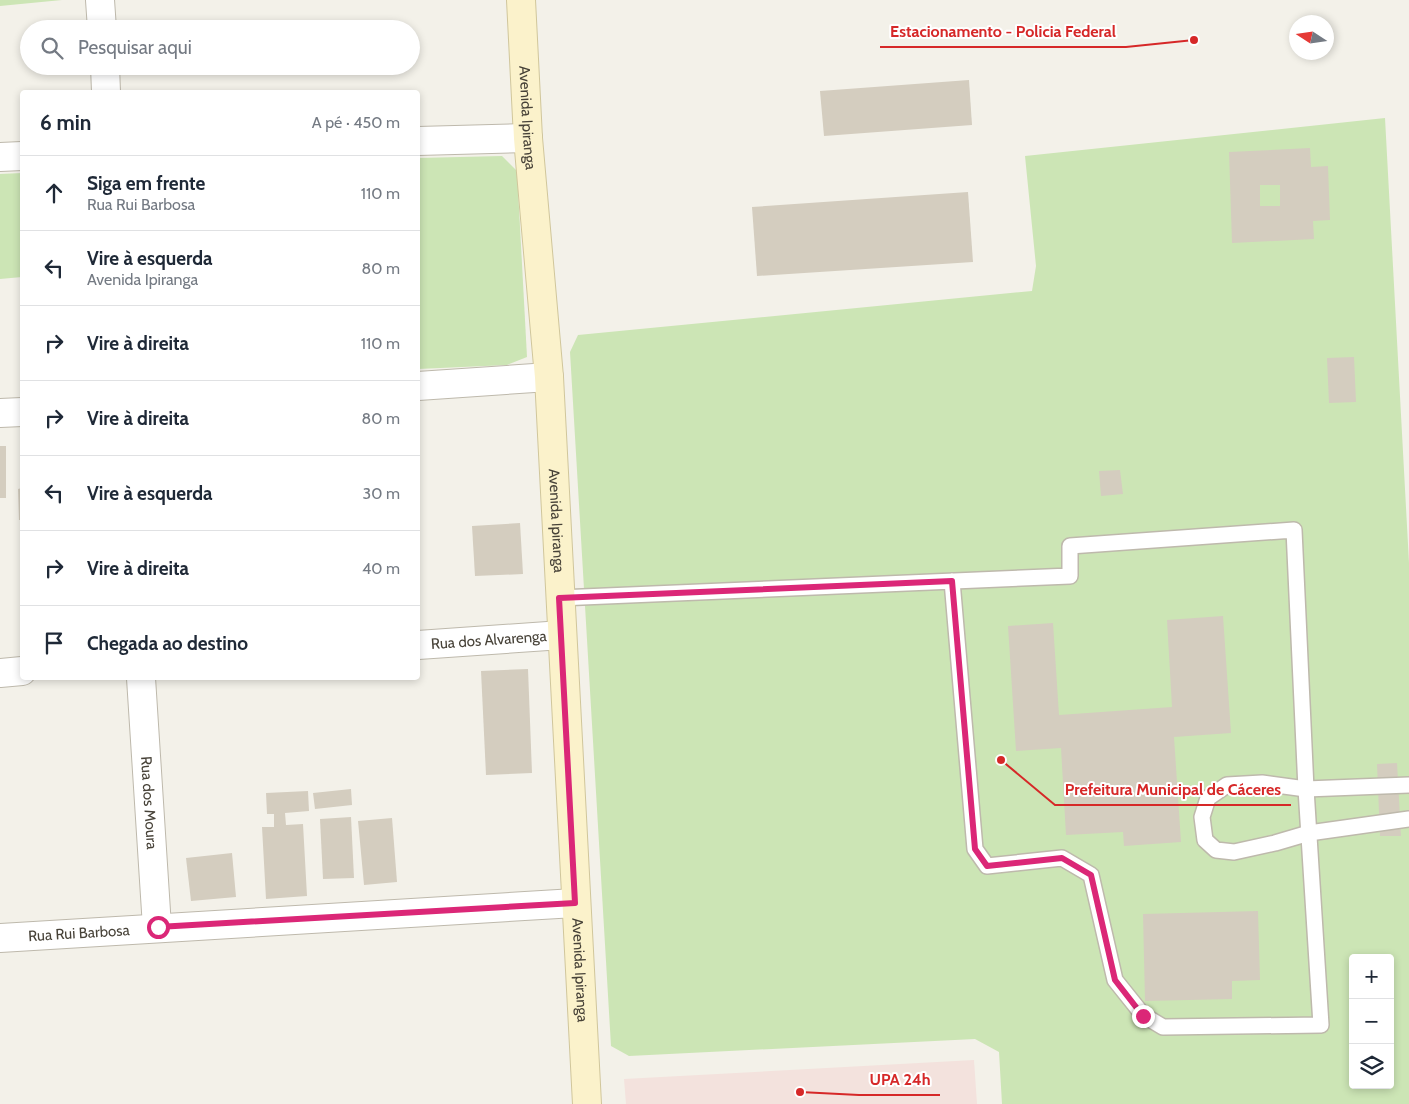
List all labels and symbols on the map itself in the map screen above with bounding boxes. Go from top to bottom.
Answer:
north arrow [1289,15,1334,60]
callout: Estacionamento - Policia Federal [880,16,1126,47]
text: Estacionamento - Policia Federal [890,22,1116,41]
street label: Avenida Ipiranga [515,65,540,171]
street label: Avenida Ipiranga [545,468,568,574]
street label: Rua dos Alvarenga [430,627,548,653]
street label: Rua dos Moura [137,756,161,851]
callout: Prefeitura Municipal de Cáceres [1055,774,1291,805]
text: Prefeitura Municipal de Cáceres [1065,780,1281,799]
route start [147,916,170,939]
street label: Avenida Ipiranga [568,918,592,1023]
street label: Rua Rui Barbosa [28,921,131,945]
route end [1132,1005,1155,1028]
callout: UPA 24h [859,1064,940,1095]
text: UPA 24h [869,1070,931,1089]

